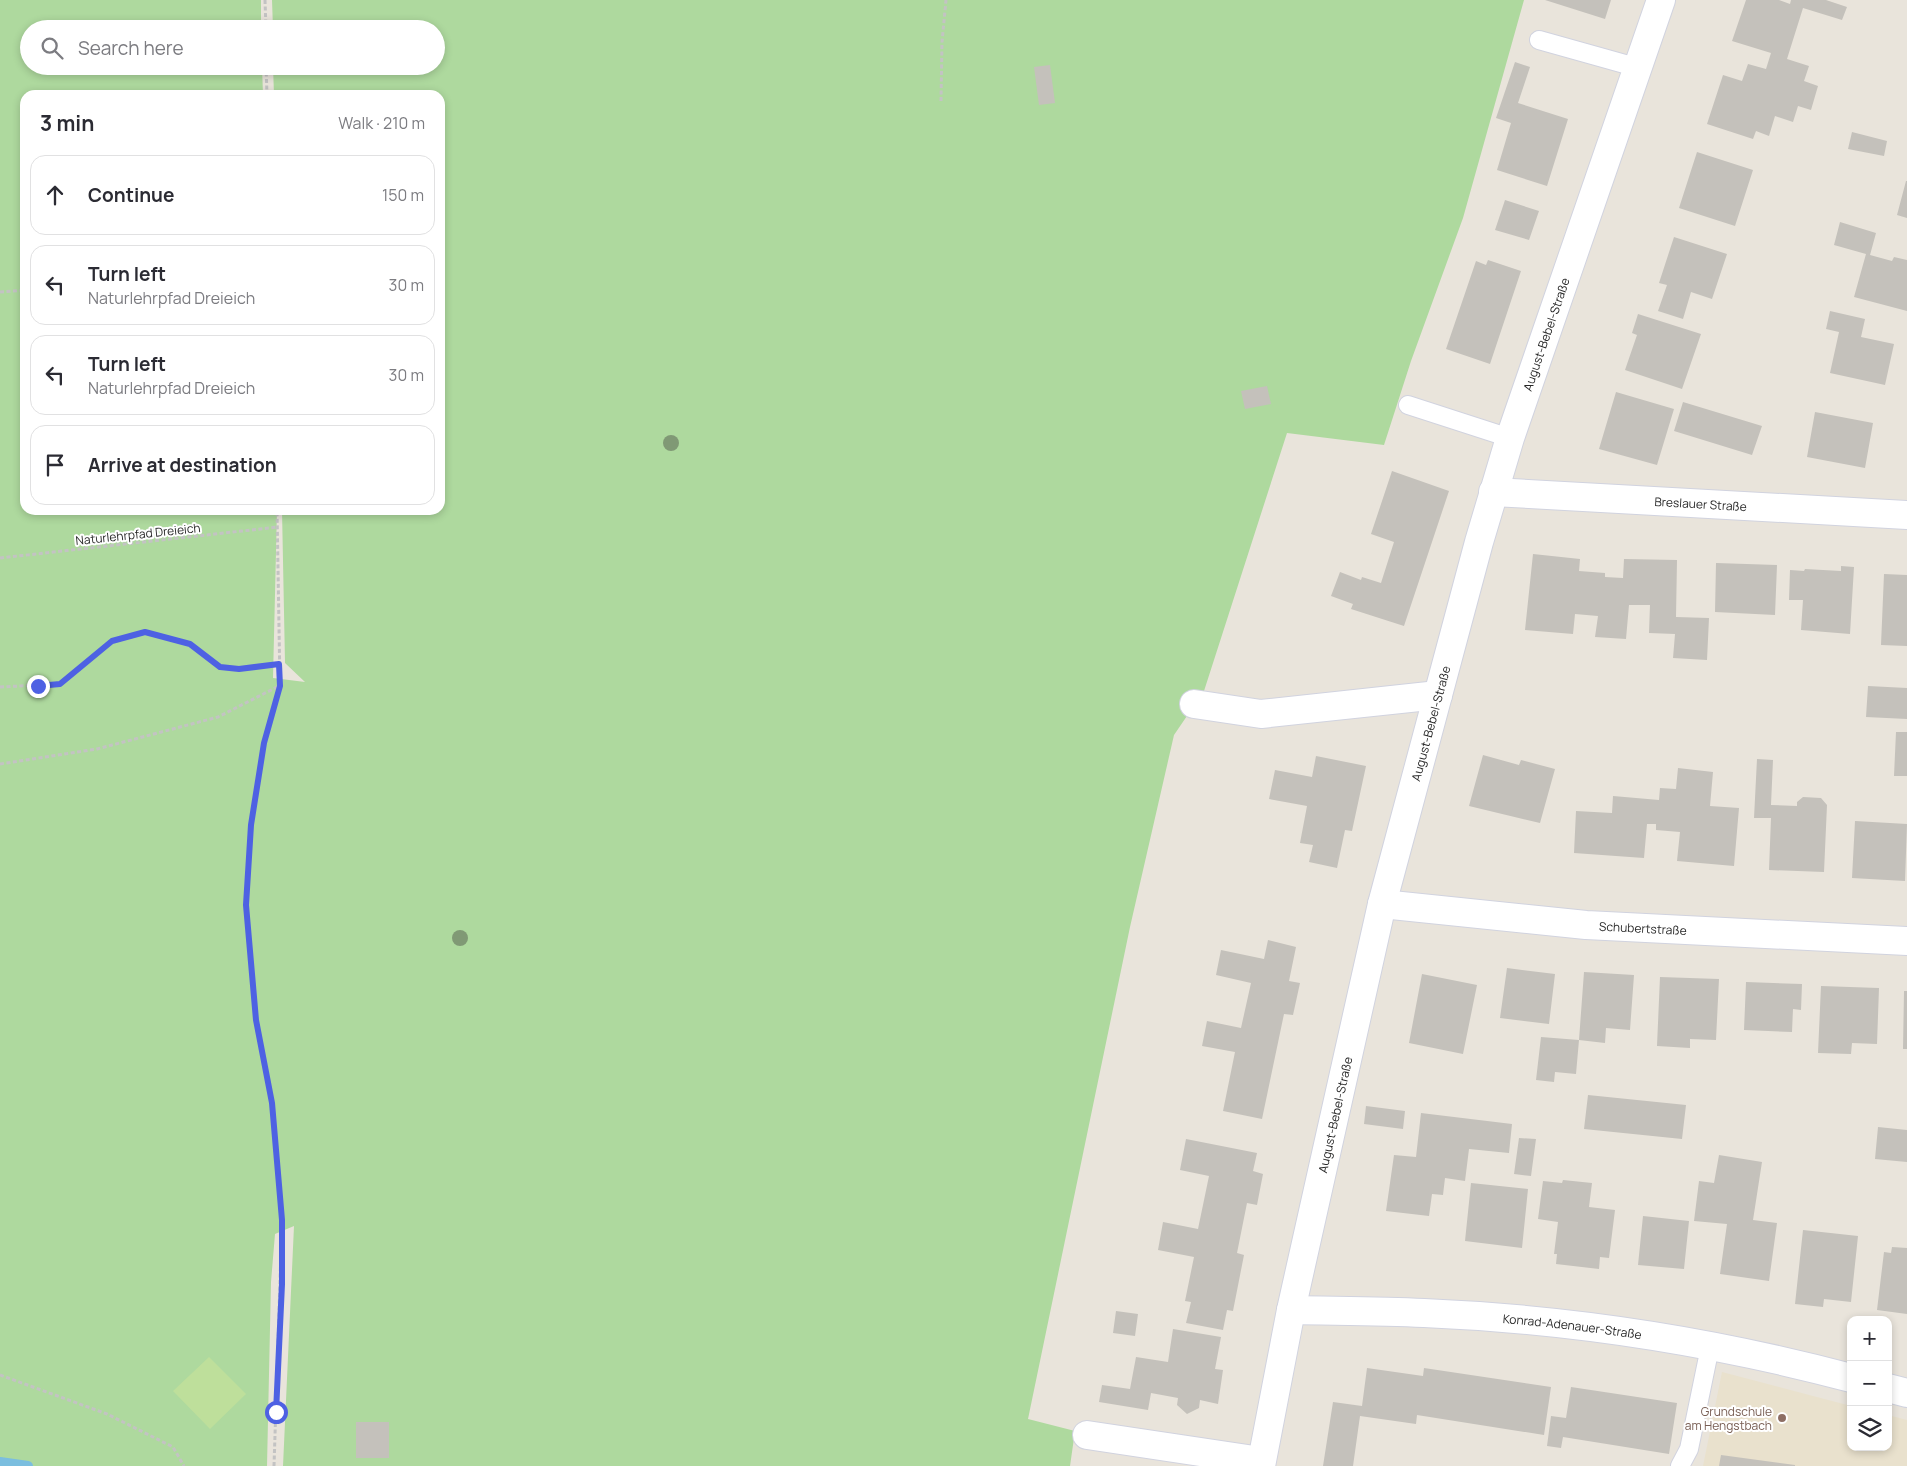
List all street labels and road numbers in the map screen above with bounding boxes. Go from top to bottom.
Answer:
street label: August-Bebel-Straße [1518,275,1573,393]
street label: Breslauer Straße [1654,492,1747,515]
street label: Naturlehrpfad Dreieich [75,519,201,549]
street label: August-Bebel-Straße [1407,664,1454,783]
street label: Schubertstraße [1599,917,1687,939]
street label: August-Bebel-Straße [1313,1055,1356,1174]
street label: Konrad-Adenauer-Straße [1502,1309,1643,1343]

